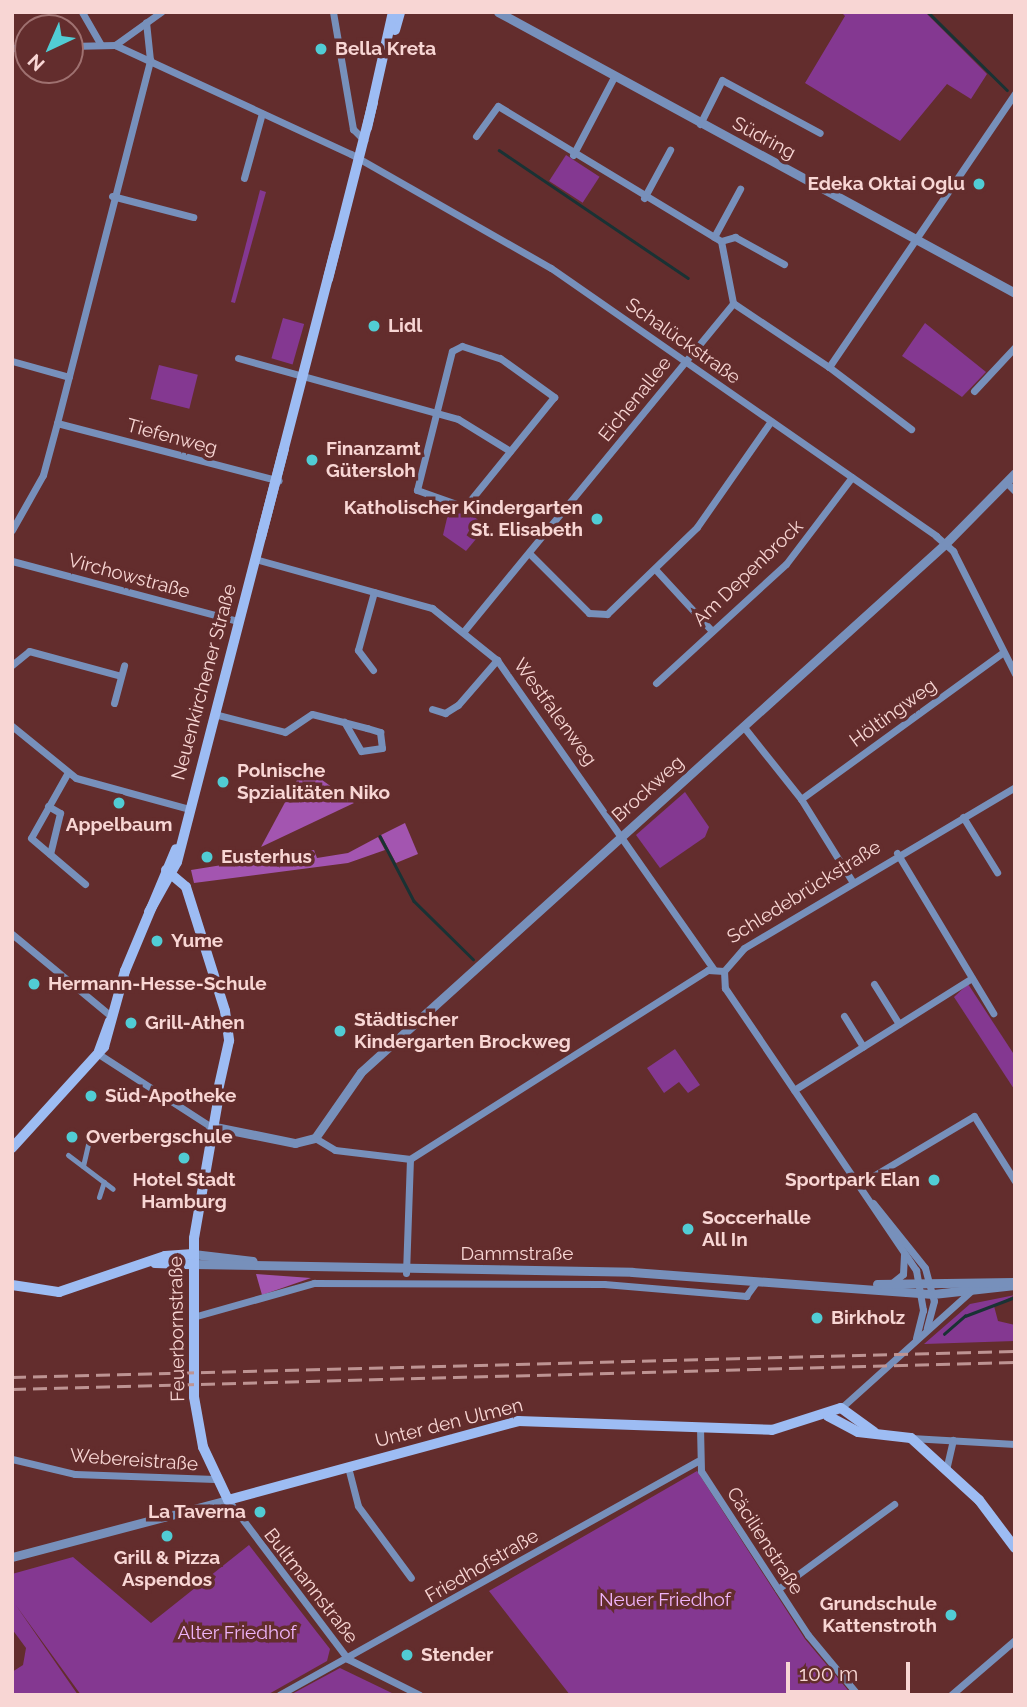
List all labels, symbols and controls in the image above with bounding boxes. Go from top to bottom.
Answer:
north arrow [14,14,84,84]
place label: Bella Kreta [335,38,436,60]
marker: Bella Kreta [313,41,329,57]
text: N [23,50,49,76]
street label: Südring [729,112,799,164]
place label: Edeka Oktai Oglu [807,173,965,195]
marker: Edeka Oktai Oglu [971,176,987,192]
street label: Schalückstraße [621,293,745,389]
place label: Lidl [388,315,422,337]
marker: Lidl [366,318,382,334]
street label: Eichenallee [594,352,676,446]
street label: Tiefenweg [124,414,220,460]
place label: Finanzamt Gütersloh [326,438,421,482]
marker: Finanzamt Gütersloh [304,452,320,468]
place label: Katholischer Kindergarten St. Elisabeth [343,497,583,541]
marker: Katholischer Kindergarten St. Elisabeth [589,511,605,527]
street label: Am Depenbrock [688,515,808,631]
street label: Virchowstraße [66,549,192,603]
street label: Neuenkirchener Straße [167,581,241,783]
street label: Westfalenweg [508,654,602,770]
street label: Höltingweg [845,674,941,752]
street label: Brockweg [607,751,689,827]
place label: Polnische Spzialitäten Niko [237,760,390,804]
marker: Polnische Spzialitäten Niko [215,774,231,790]
marker: Appelbaum [111,795,127,811]
place label: Appelbaum [66,814,172,836]
street label: Schledebrückstraße [723,836,885,948]
place label: Eusterhus [221,846,312,868]
marker: Eusterhus [199,849,215,865]
place label: Yume [171,930,223,952]
marker: Yume [149,933,165,949]
place label: Hermann-Hesse-Schule [48,973,267,995]
marker: Hermann-Hesse-Schule [26,976,42,992]
place label: Städtischer Kindergarten Brockweg [354,1009,571,1053]
place label: Grill-Athen [145,1012,245,1034]
marker: Grill-Athen [123,1015,139,1031]
marker: Städtischer Kindergarten Brockweg [332,1023,348,1039]
place label: Süd-Apotheke [105,1085,236,1107]
marker: Süd-Apotheke [83,1088,99,1104]
place label: Overbergschule [86,1126,233,1148]
marker: Overbergschule [64,1129,80,1145]
marker: Hotel Stadt Hamburg [176,1150,192,1166]
place label: Hotel Stadt Hamburg [132,1169,236,1213]
place label: Sportpark Elan [785,1169,920,1191]
marker: Sportpark Elan [926,1172,942,1188]
place label: Soccerhalle All In [702,1207,811,1251]
marker: Soccerhalle All In [680,1221,696,1237]
street label: Dammstraße [461,1243,573,1265]
street label: Feuerbornstraße [164,1256,190,1402]
place label: Birkholz [831,1307,905,1329]
marker: Birkholz [809,1310,825,1326]
street label: Unter den Ulmen [372,1394,526,1452]
street label: Webereistraße [69,1444,199,1476]
street label: Cäcilienstraße [722,1483,808,1599]
place label: La Taverna [148,1501,246,1523]
marker: La Taverna [252,1504,268,1520]
street label: Bultmannstraße [259,1524,363,1648]
street label: Friedhofstraße [421,1524,543,1608]
marker: Grill & Pizza Aspendos [159,1528,175,1544]
place label: Grill & Pizza Aspendos [114,1547,220,1591]
park label: Neuer Friedhof [599,1589,731,1611]
place label: Grundschule Kattenstroth [820,1593,937,1637]
marker: Grundschule Kattenstroth [943,1607,959,1623]
park label: Alter Friedhof [177,1622,297,1644]
place label: Stender [421,1644,493,1666]
marker: Stender [399,1647,415,1663]
scale bar [789,1648,913,1692]
text: 100 m [799,1661,858,1686]

